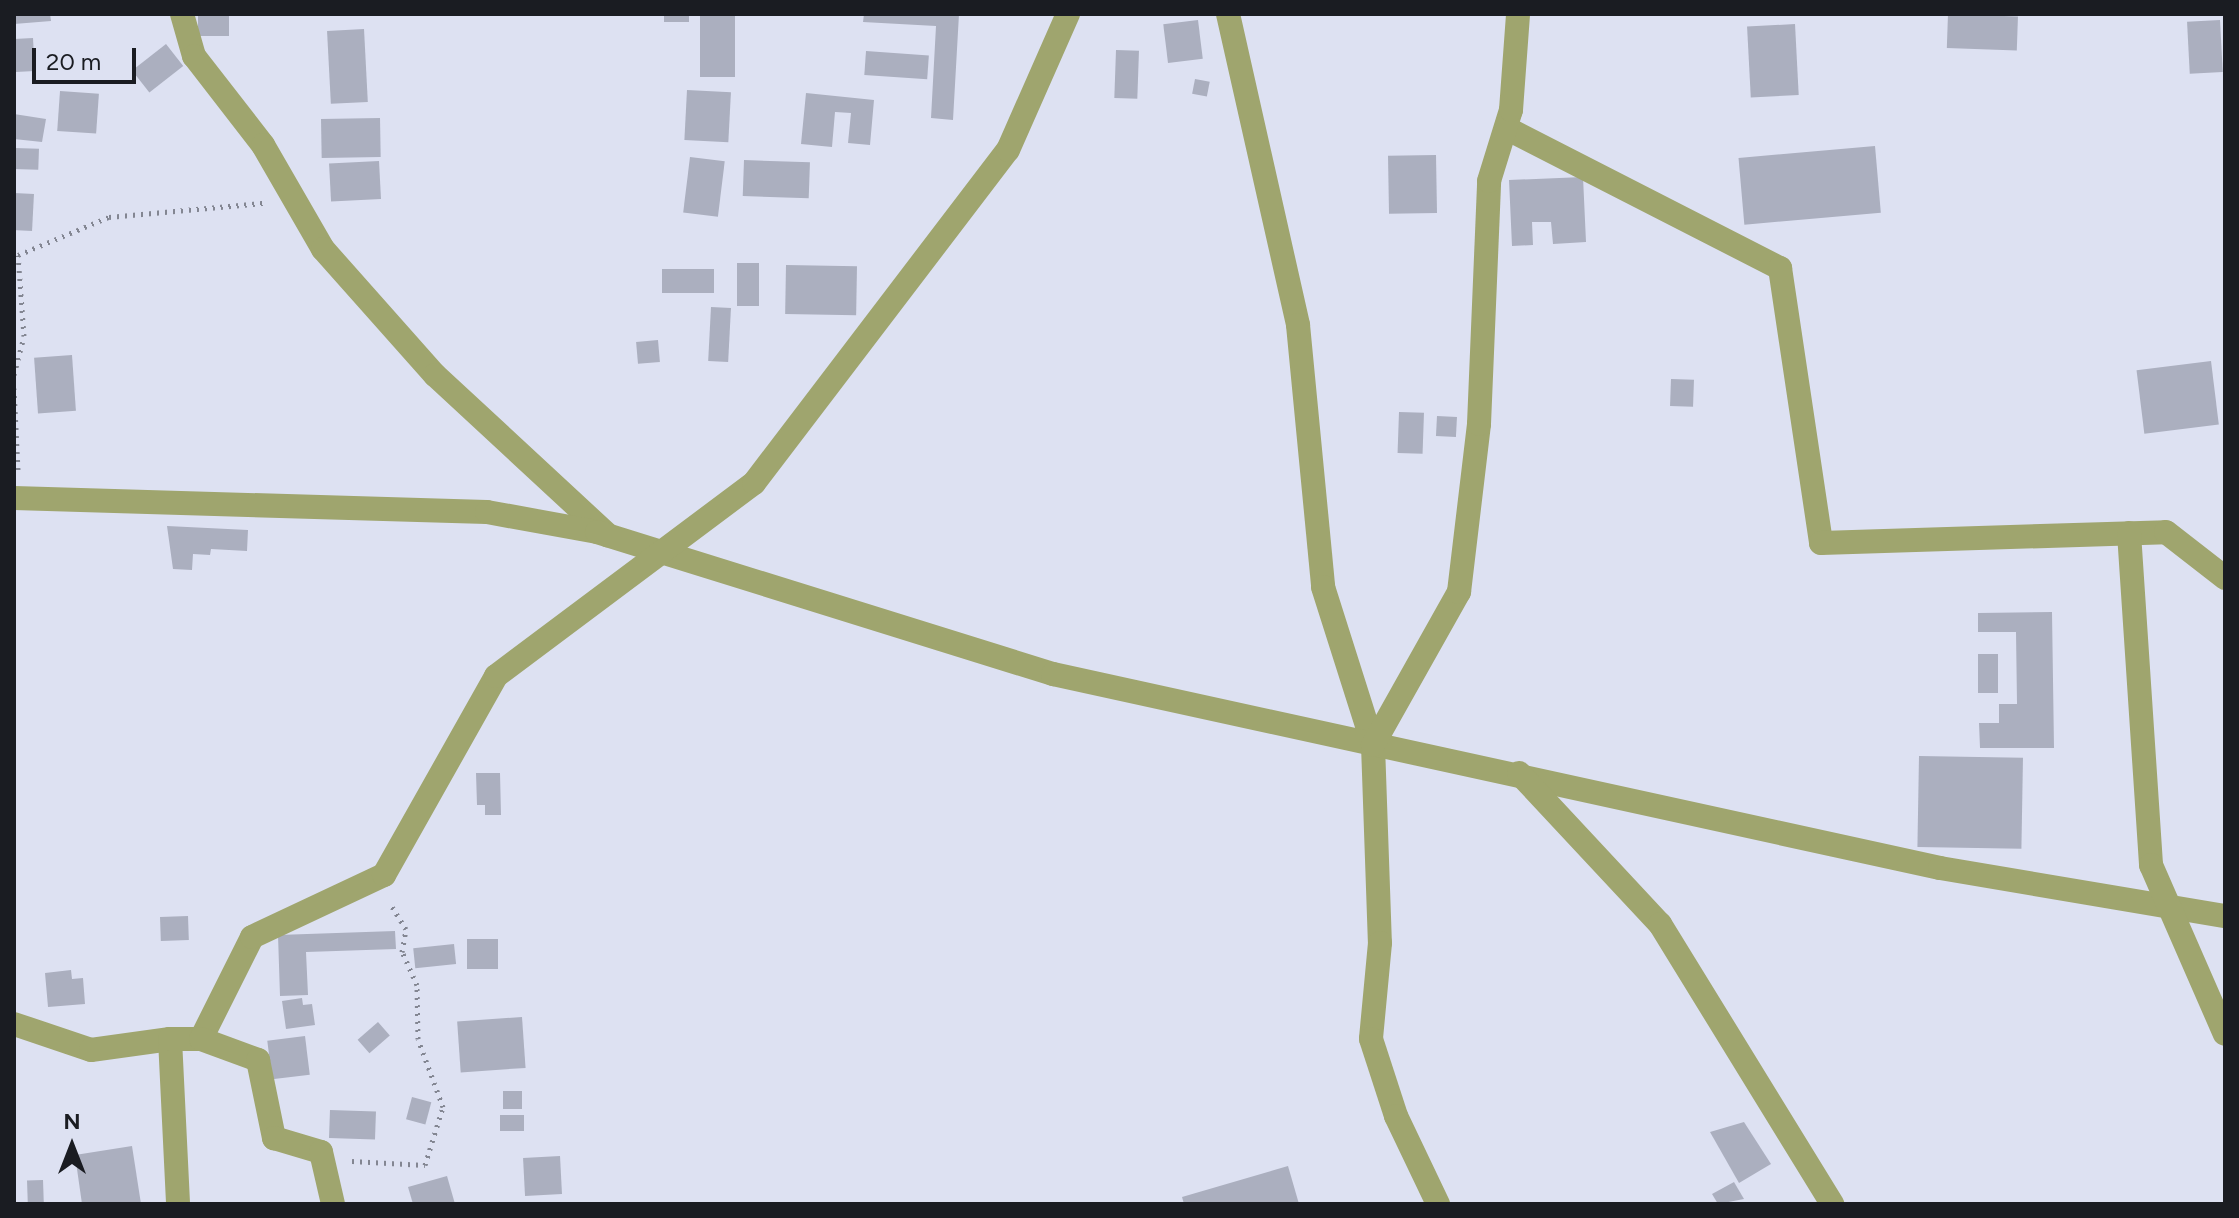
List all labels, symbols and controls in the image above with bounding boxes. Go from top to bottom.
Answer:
scale bar [36,32,140,82]
text: 20 m [46,47,101,76]
north arrow [32,1106,112,1186]
text: N [63,1108,81,1135]

